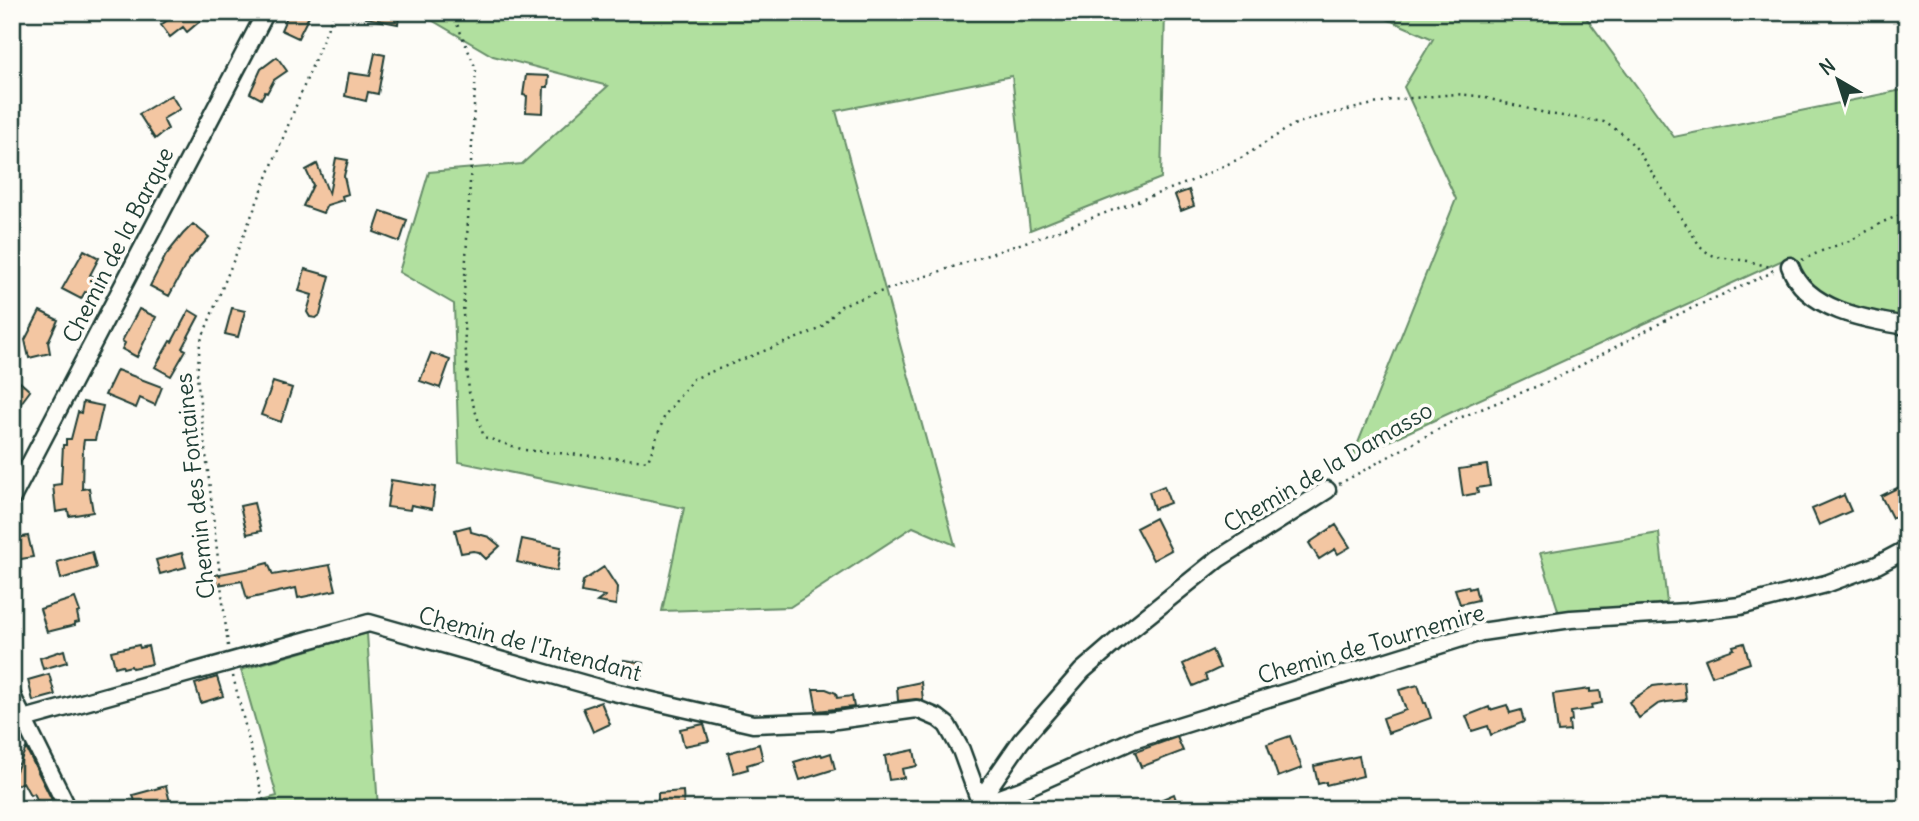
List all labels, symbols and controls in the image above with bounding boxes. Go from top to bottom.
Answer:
north arrow [1804,46,1874,116]
text: N [1815,53,1840,80]
street label: Chemin de la Barque [56,142,179,347]
street label: Chemin des Fontaines [168,372,221,600]
street label: Chemin de la Damasso [1218,395,1437,538]
street label: Chemin de Tournemire [1254,597,1488,690]
street label: Chemin de l'Intendant [416,600,645,687]

